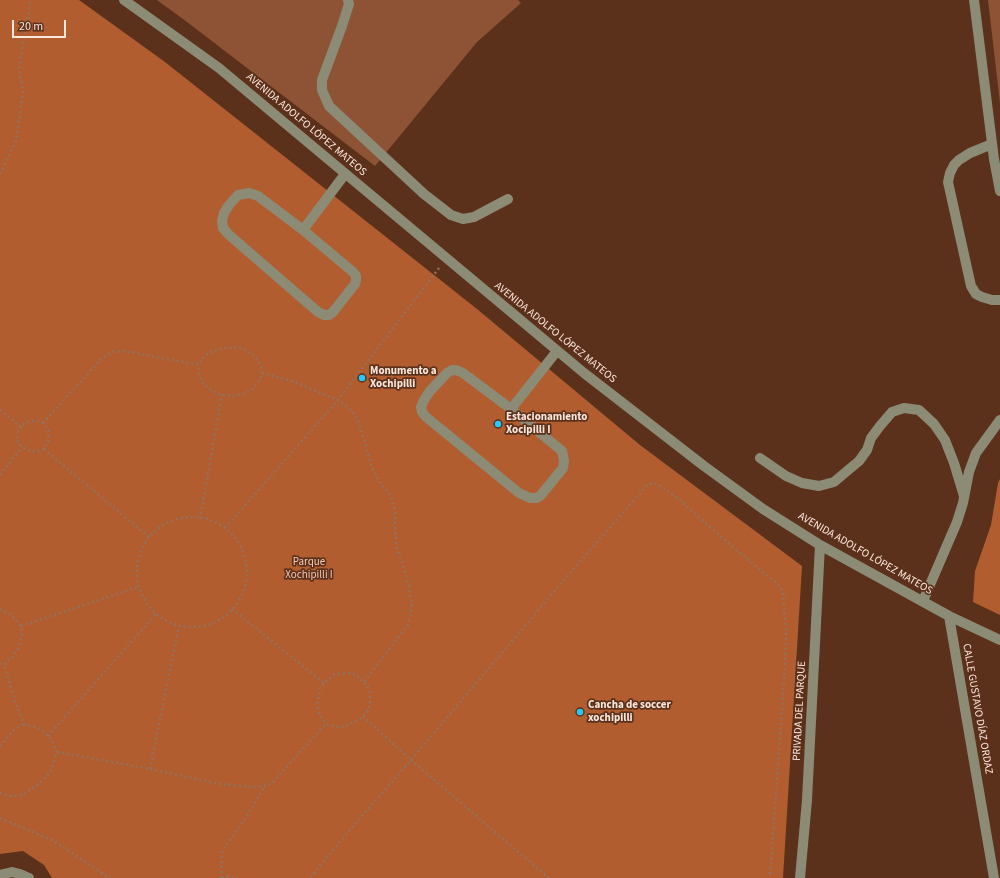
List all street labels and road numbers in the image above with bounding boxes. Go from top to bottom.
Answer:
street label: AVENIDA ADOLFO LÓPEZ MATEOS [243,71,369,179]
street label: AVENIDA ADOLFO LÓPEZ MATEOS [491,280,619,386]
street label: AVENIDA ADOLFO LÓPEZ MATEOS [795,510,935,598]
street label: CALLE GUSTAVO DÍAZ ORDAZ [959,643,995,775]
street label: PRIVADA DEL PARQUE [791,661,809,761]

